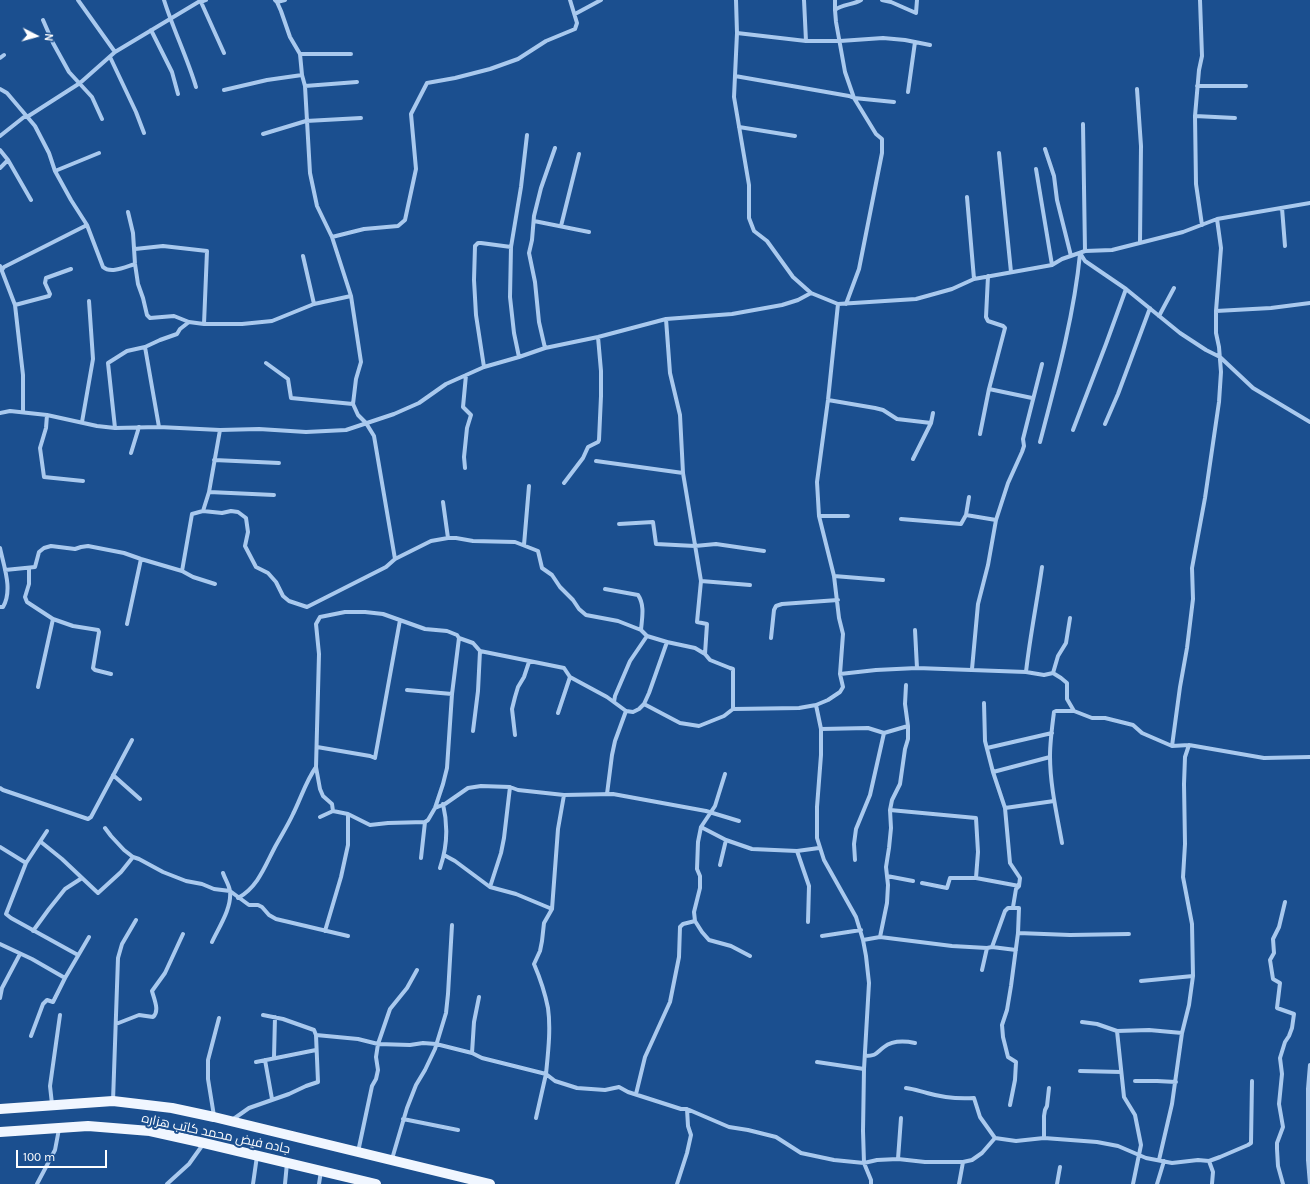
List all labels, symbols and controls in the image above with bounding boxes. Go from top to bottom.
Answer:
north arrow [16,16,56,56]
text: N [42,33,55,42]
street label: جاده فیض محمد کاتب هزاره [140,1111,292,1157]
scale bar [18,1142,109,1168]
text: 100 m [23,1150,55,1164]

